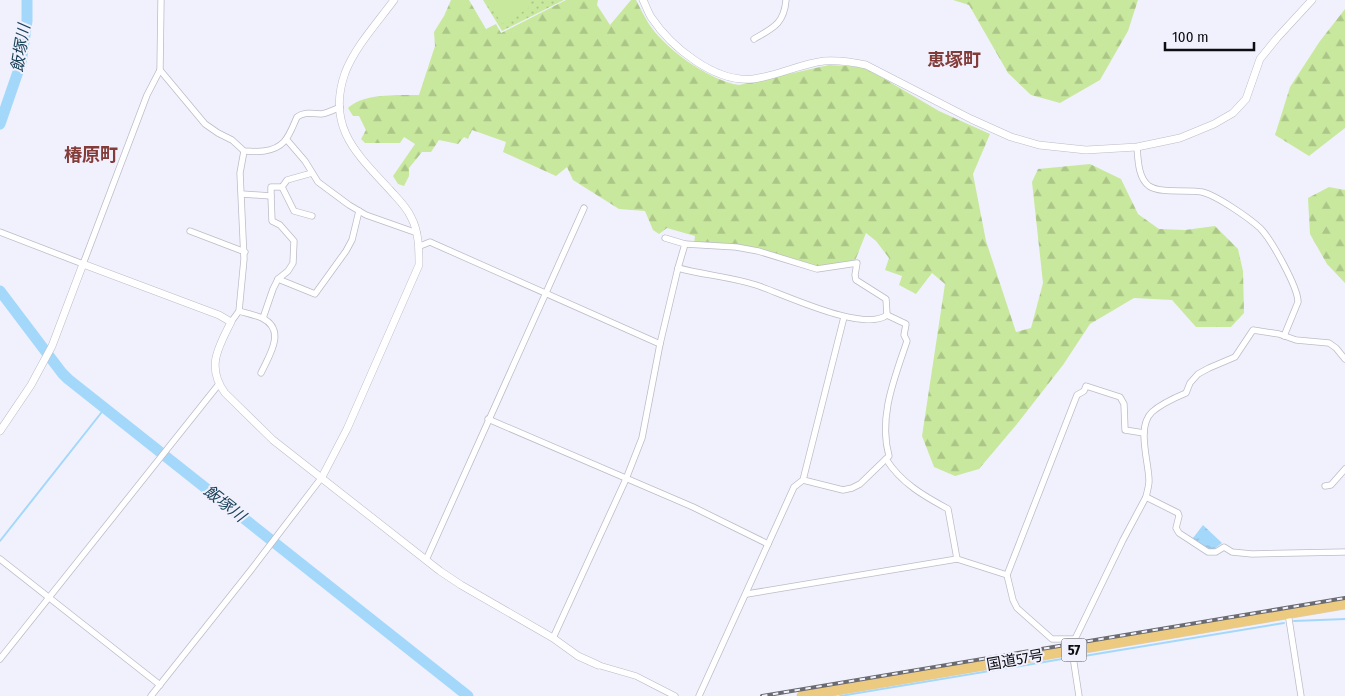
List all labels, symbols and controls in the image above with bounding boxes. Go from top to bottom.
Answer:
scale bar [1165,20,1254,52]
water label: 飯塚川 [7,21,34,73]
text: 100 m [1172,28,1209,46]
district label: 恵塚町 [927,49,981,71]
district label: 椿原町 [64,144,118,166]
water label: 飯塚川 [200,481,251,527]
road number: 57 [1062,638,1086,662]
street label: 国道57号 [985,646,1045,674]

